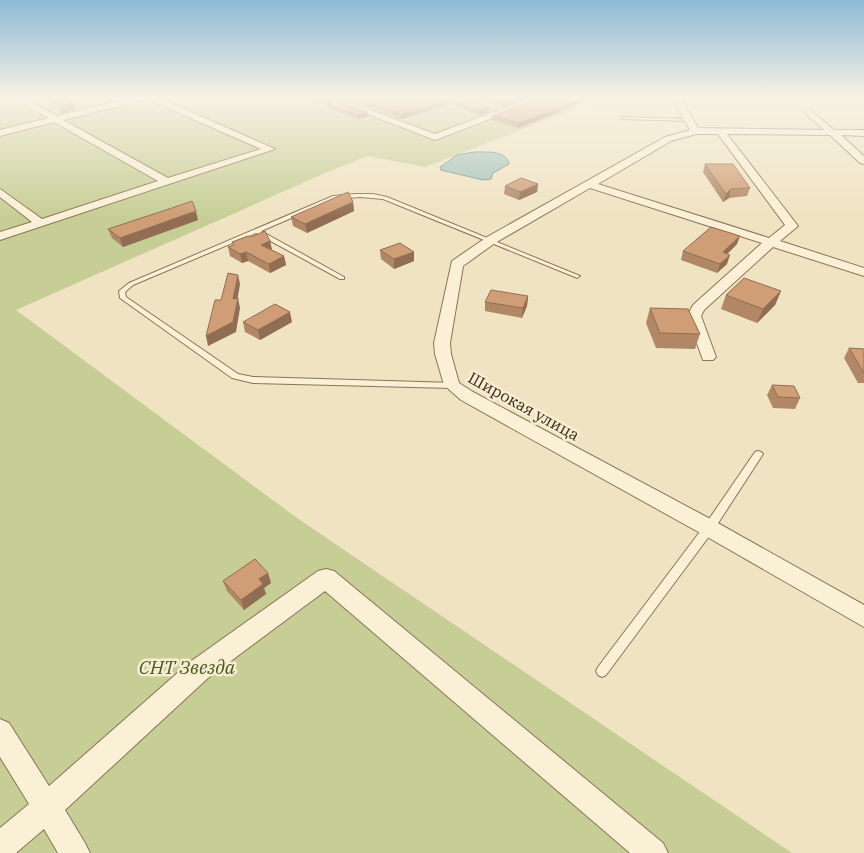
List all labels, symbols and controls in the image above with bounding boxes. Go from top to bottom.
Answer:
street label: Широкая улица [465,367,583,445]
park label: СНТ Звезда [139,655,236,679]

